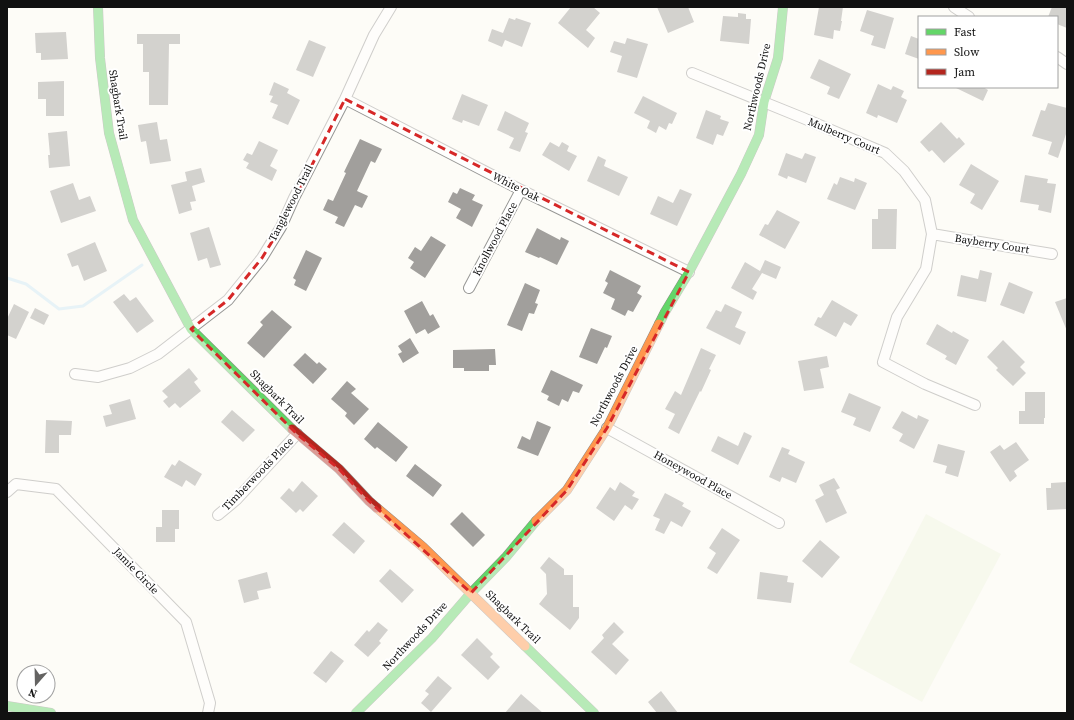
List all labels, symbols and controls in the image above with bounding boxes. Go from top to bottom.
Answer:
legend [918,16,1058,88]
text: Fast [954,24,976,40]
street label: Northwoods Drive [740,42,774,132]
text: Slow [954,44,980,60]
text: Jam [953,64,975,80]
street label: Shagbark Trail [105,69,131,141]
street label: Mulberry Court [806,114,883,158]
street label: Tanglewood Trail [265,162,317,244]
street label: White Oak [490,169,543,206]
street label: Knollwood Place [469,199,521,279]
street label: Bayberry Court [954,231,1031,257]
street label: Northwoods Drive [586,343,642,429]
street label: Shagbark Trail [247,367,307,427]
street label: Timberwoods Place [219,434,297,514]
street label: Honeywood Place [651,447,735,503]
street label: Jamie Circle [109,544,162,598]
street label: Shagbark Trail [482,587,544,647]
street label: Northwoods Drive [379,598,451,674]
north arrow [16,664,56,704]
text: N [26,685,39,701]

